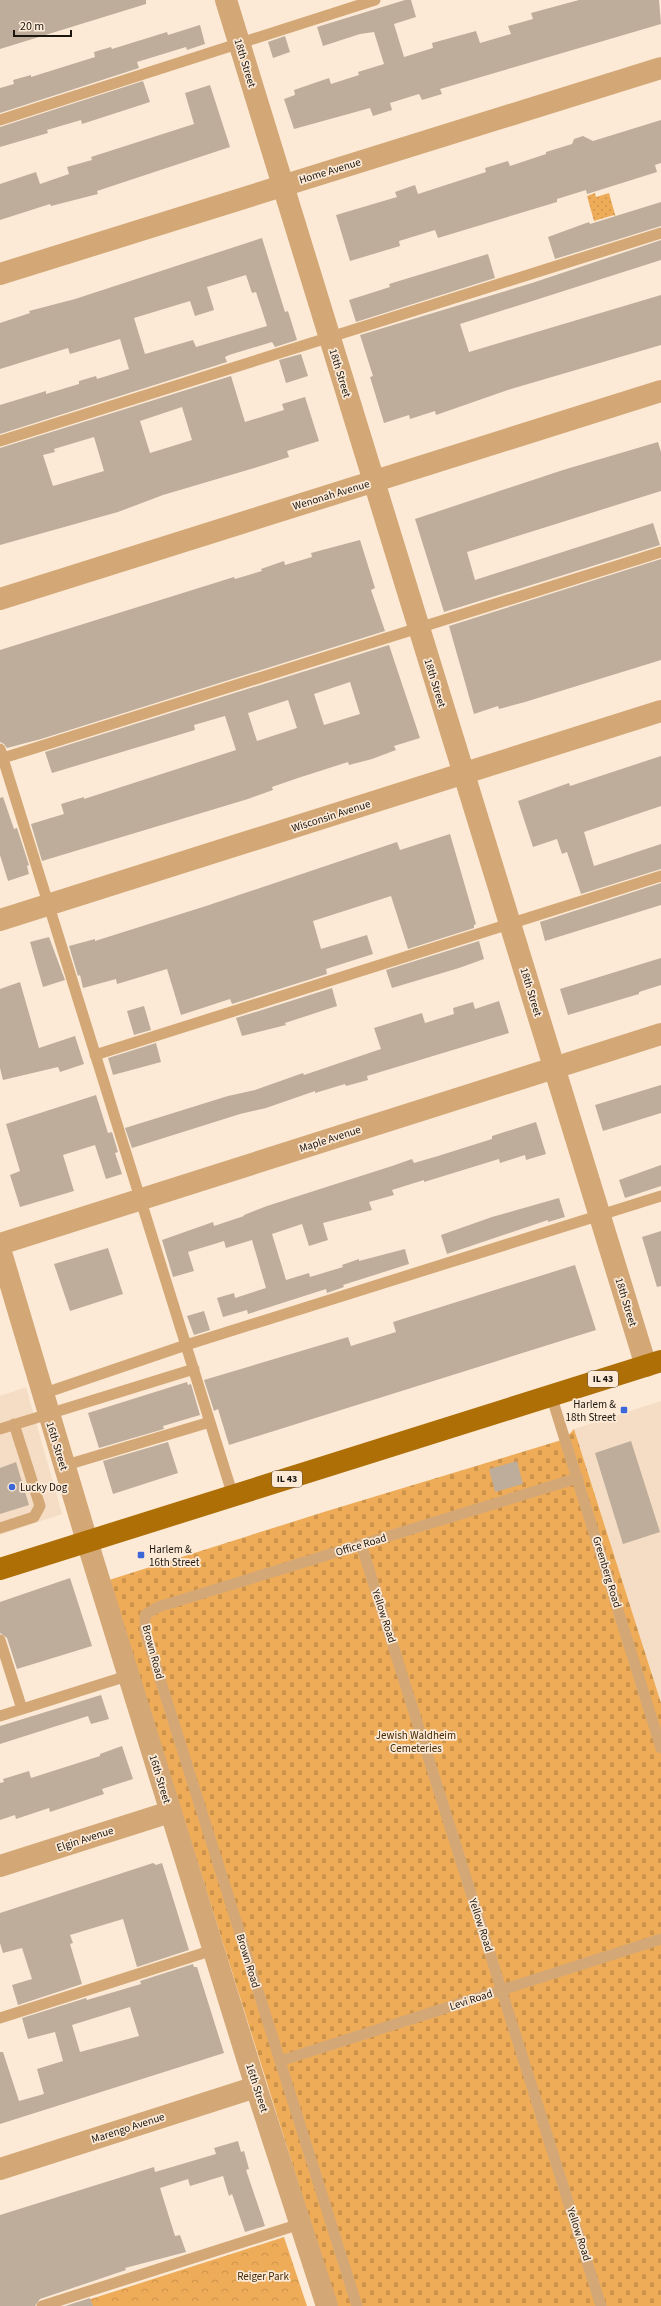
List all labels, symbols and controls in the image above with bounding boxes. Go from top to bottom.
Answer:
scale bar [14,12,71,38]
text: 20 m [20,18,44,35]
street label: 18th Street [230,37,260,90]
street label: Home Avenue [297,154,363,188]
street label: 18th Street [325,347,355,400]
street label: Wenonah Avenue [291,476,372,514]
street label: 18th Street [420,657,450,710]
street label: Wisconsin Avenue [290,796,373,836]
street label: 18th Street [516,966,546,1019]
street label: Maple Avenue [297,1122,363,1156]
street label: 18th Street [611,1276,641,1329]
road number: IL 43 [588,1371,618,1387]
place label: Harlem & 18th Street [566,1397,616,1425]
marker: Harlem & 18th Street [619,1405,629,1415]
street label: 16th Street [42,1420,72,1473]
road number: IL 43 [272,1471,302,1487]
place label: Lucky Dog [20,1480,68,1495]
marker: Lucky Dog [7,1482,17,1492]
street label: Office Road [334,1530,388,1560]
street label: Greenberg Road [589,1534,625,1610]
place label: Harlem & 16th Street [149,1542,200,1570]
marker: Harlem & 16th Street [136,1550,146,1560]
street label: Yellow Road [368,1586,400,1645]
street label: Brown Road [139,1623,167,1681]
park label: Jewish Waldheim Cemeteries [376,1728,456,1756]
street label: 16th Street [145,1753,175,1806]
street label: Elgin Avenue [55,1823,116,1855]
street label: Yellow Road [465,1895,497,1954]
street label: Brown Road [233,1932,263,1990]
street label: Levi Road [448,1986,494,2014]
street label: 16th Street [242,2062,272,2115]
street label: Marengo Avenue [89,2109,167,2147]
street label: Yellow Road [563,2204,595,2263]
park label: Reiger Park [237,2269,289,2284]

